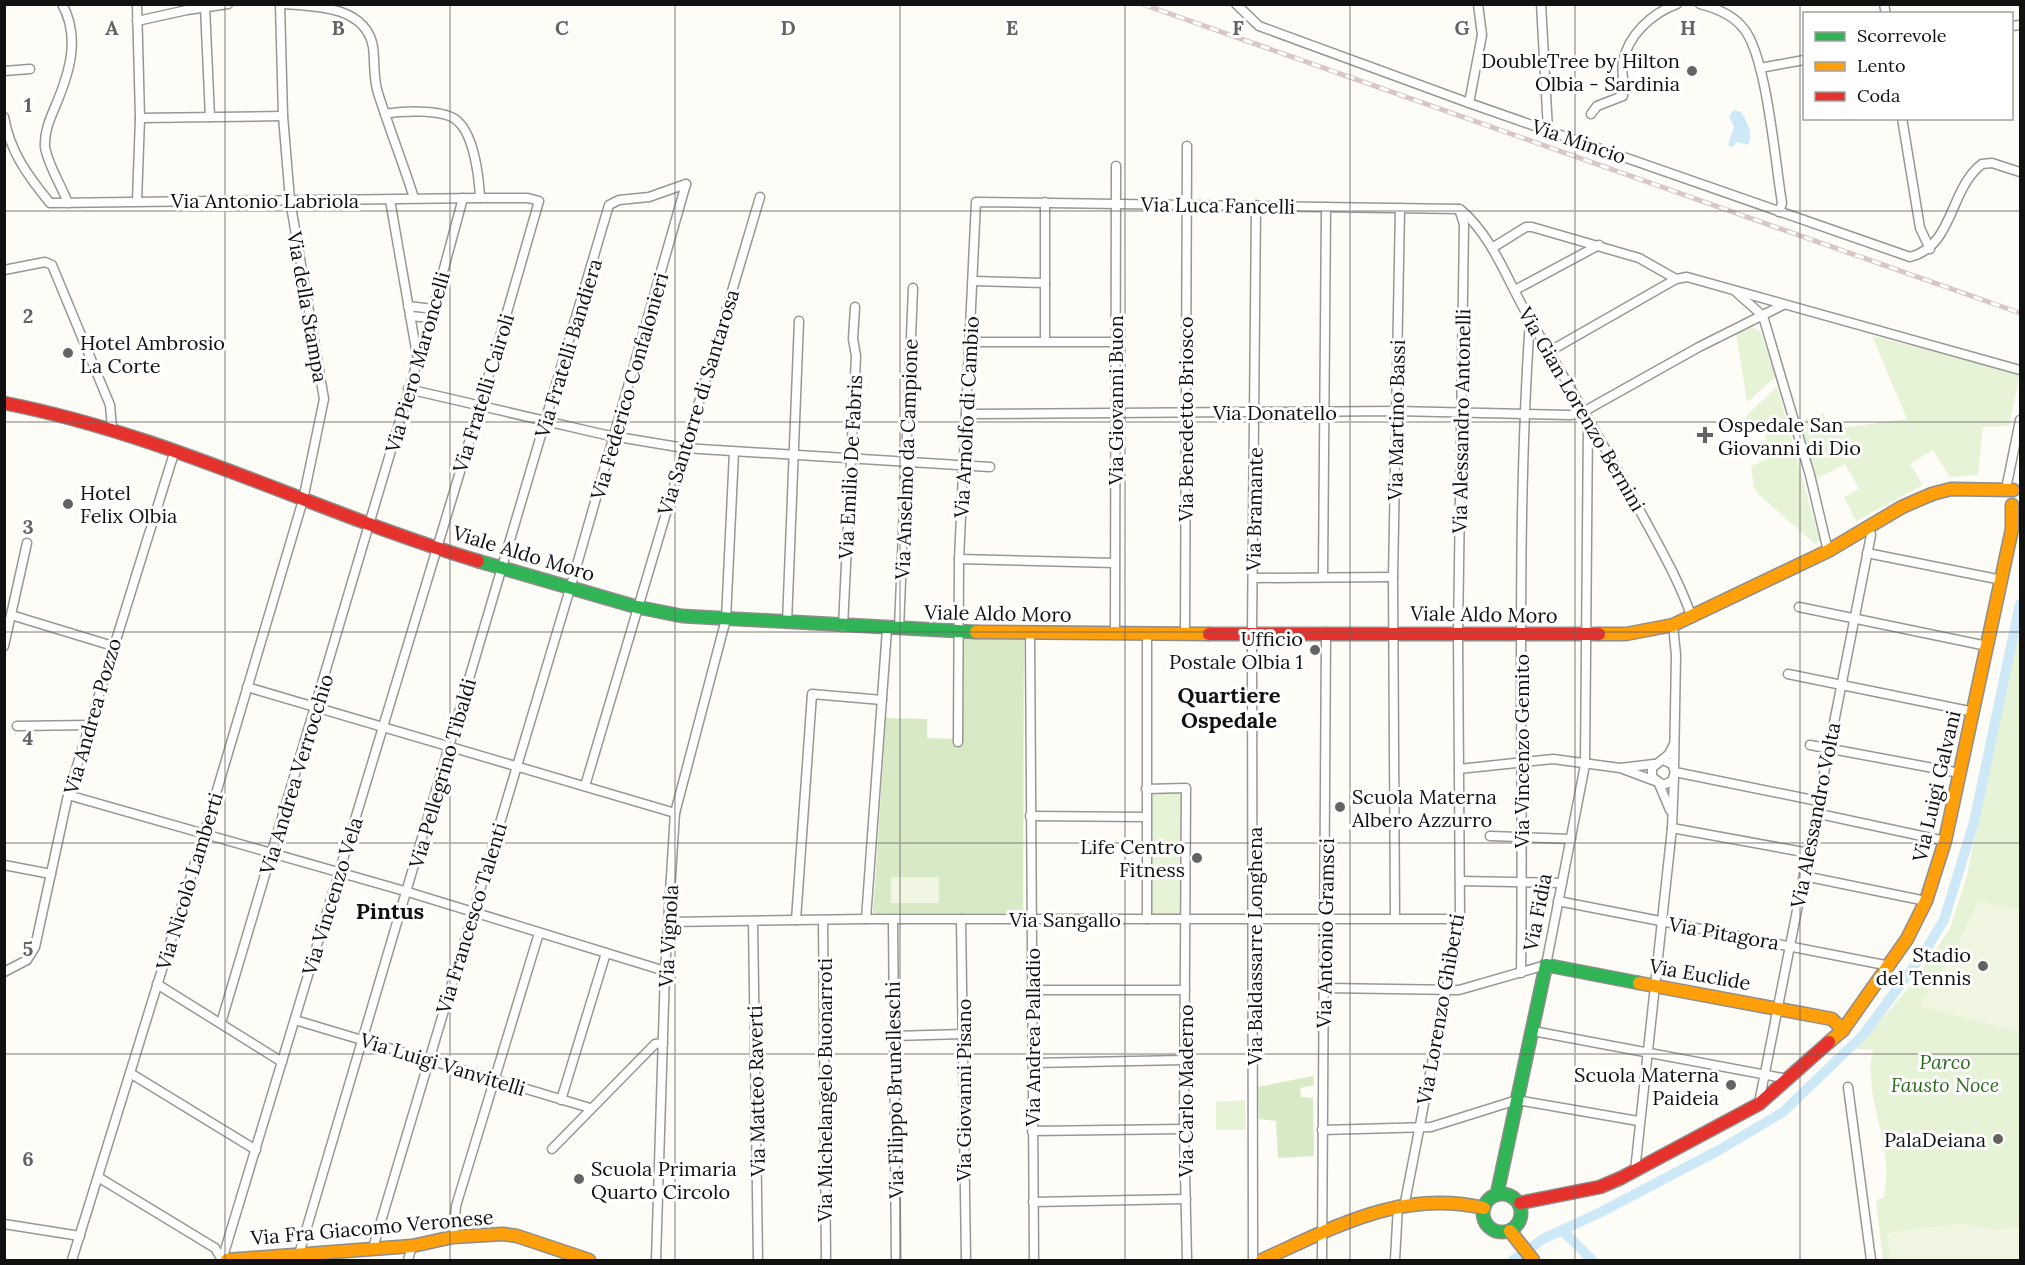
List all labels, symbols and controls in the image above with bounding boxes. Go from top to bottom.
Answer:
legend [1803,12,2013,120]
text: A [105,15,119,40]
text: B [331,15,345,40]
text: C [555,15,569,40]
text: D [780,15,796,40]
text: E [1006,15,1018,40]
text: F [1232,15,1244,40]
text: G [1454,15,1470,40]
text: H [1680,15,1696,40]
text: Scorrevole [1857,24,1947,47]
place label: DoubleTree by Hilton Olbia - Sardinia [1481,48,1680,96]
text: Lento [1857,54,1905,77]
marker: DoubleTree by Hilton Olbia - Sardinia [1685,64,1699,78]
text: Coda [1857,84,1900,107]
text: 1 [24,92,32,117]
street label: Via Mincio [1528,113,1629,169]
street label: Via Antonio Labriola [170,188,359,213]
street label: Via Luca Fancelli [1140,191,1295,219]
street label: Via della Stampa [282,229,334,384]
street label: Via Fratelli Bandiera [529,255,607,442]
street label: Via Piero Maroncelli [379,269,455,456]
street label: Via Federico Confalonieri [584,270,673,503]
street label: Via Santorre di Santarosa [651,286,744,519]
street label: Via Gian Lorenzo Bernini [1513,302,1651,516]
text: 2 [23,303,33,328]
street label: Via Alessandro Antonelli [1447,309,1475,534]
street label: Via Fratelli Cairoli [447,310,519,476]
street label: Via Arnolfo di Cambio [948,315,984,520]
street label: Via Giovanni Buon [1103,315,1128,486]
street label: Via Benedetto Briosco [1173,316,1198,523]
place label: Hotel Ambrosio La Corte [80,330,225,378]
street label: Via Anselmo da Campione [889,338,923,581]
street label: Via Martino Bassi [1382,339,1410,502]
marker: Hotel Ambrosio La Corte [61,346,75,360]
street label: Via Emilio De Fabris [833,374,867,561]
street label: Via Donatello [1212,400,1337,425]
place label: Ospedale San Giovanni di Dio [1718,412,1861,460]
marker: Ospedale San Giovanni di Dio [1696,426,1714,444]
street label: Via Bramante [1240,447,1268,572]
place label: Hotel Felix Olbia [80,480,177,528]
marker: Hotel Felix Olbia [61,497,75,511]
text: 3 [22,514,34,539]
street label: Viale Aldo Moro [449,519,598,586]
street label: Viale Aldo Moro [923,599,1072,627]
street label: Viale Aldo Moro [1409,600,1558,628]
place label: Ufficio Postale Olbia 1 [1169,626,1303,674]
street label: Via Andrea Pozzo [58,635,126,798]
marker: Ufficio Postale Olbia 1 [1308,643,1322,657]
street label: Via Vincenzo Gemito [1509,654,1534,849]
street label: Via Andrea Verrocchio [253,671,338,878]
street label: Via Pellegrino Tibaldi [403,675,481,872]
district label: Quartiere Ospedale [1178,681,1281,734]
street label: Via Luigi Galvani [1906,708,1966,865]
street label: Via Alessandro Volta [1785,720,1845,911]
text: 4 [23,725,34,750]
place label: Scuola Materna Albero Azzurro [1351,784,1497,832]
street label: Via Nicolò Lamberti [150,789,228,974]
marker: Scuola Materna Albero Azzurro [1333,800,1347,814]
street label: Via Vincenzo Vela [296,814,368,979]
street label: Via Francesco Talenti [430,820,512,1017]
street label: Via Baldassarre Longhena [1242,827,1267,1066]
place label: Life Centro Fitness [1080,834,1185,882]
street label: Via Antonio Gramsci [1311,838,1339,1029]
marker: Life Centro Fitness [1190,851,1204,865]
street label: Via Fidia [1517,871,1557,954]
street label: Via Vignola [653,884,683,989]
district label: Pintus [356,897,424,925]
street label: Via Sangallo [1008,907,1121,932]
street label: Via Pitagora [1666,911,1781,955]
street label: Via Lorenzo Ghiberti [1411,912,1469,1107]
text: 5 [23,936,34,961]
place label: Stadio del Tennis [1876,942,1971,990]
street label: Via Andrea Palladio [1020,948,1045,1127]
street label: Via Euclide [1646,953,1753,995]
street label: Via Michelangelo Buonarroti [812,958,837,1223]
marker: Stadio del Tennis [1976,959,1990,973]
street label: Via Filippo Brunelleschi [880,981,908,1200]
street label: Via Giovanni Pisano [951,999,976,1182]
street label: Via Carlo Maderno [1173,1004,1198,1179]
street label: Via Matteo Raverti [742,1005,770,1178]
street label: Via Luigi Vanvitelli [356,1027,529,1101]
park label: Parco Fausto Noce [1891,1049,1999,1097]
place label: Scuola Materna Paideia [1574,1062,1719,1110]
marker: Scuola Materna Paideia [1724,1078,1738,1092]
place label: PalaDeiana [1884,1127,1986,1152]
marker: PalaDeiana [1991,1132,2005,1146]
text: 6 [22,1146,34,1171]
place label: Scuola Primaria Quarto Circolo [591,1156,737,1204]
marker: Scuola Primaria Quarto Circolo [572,1172,586,1186]
street label: Via Fra Giacomo Veronese [249,1204,495,1250]

